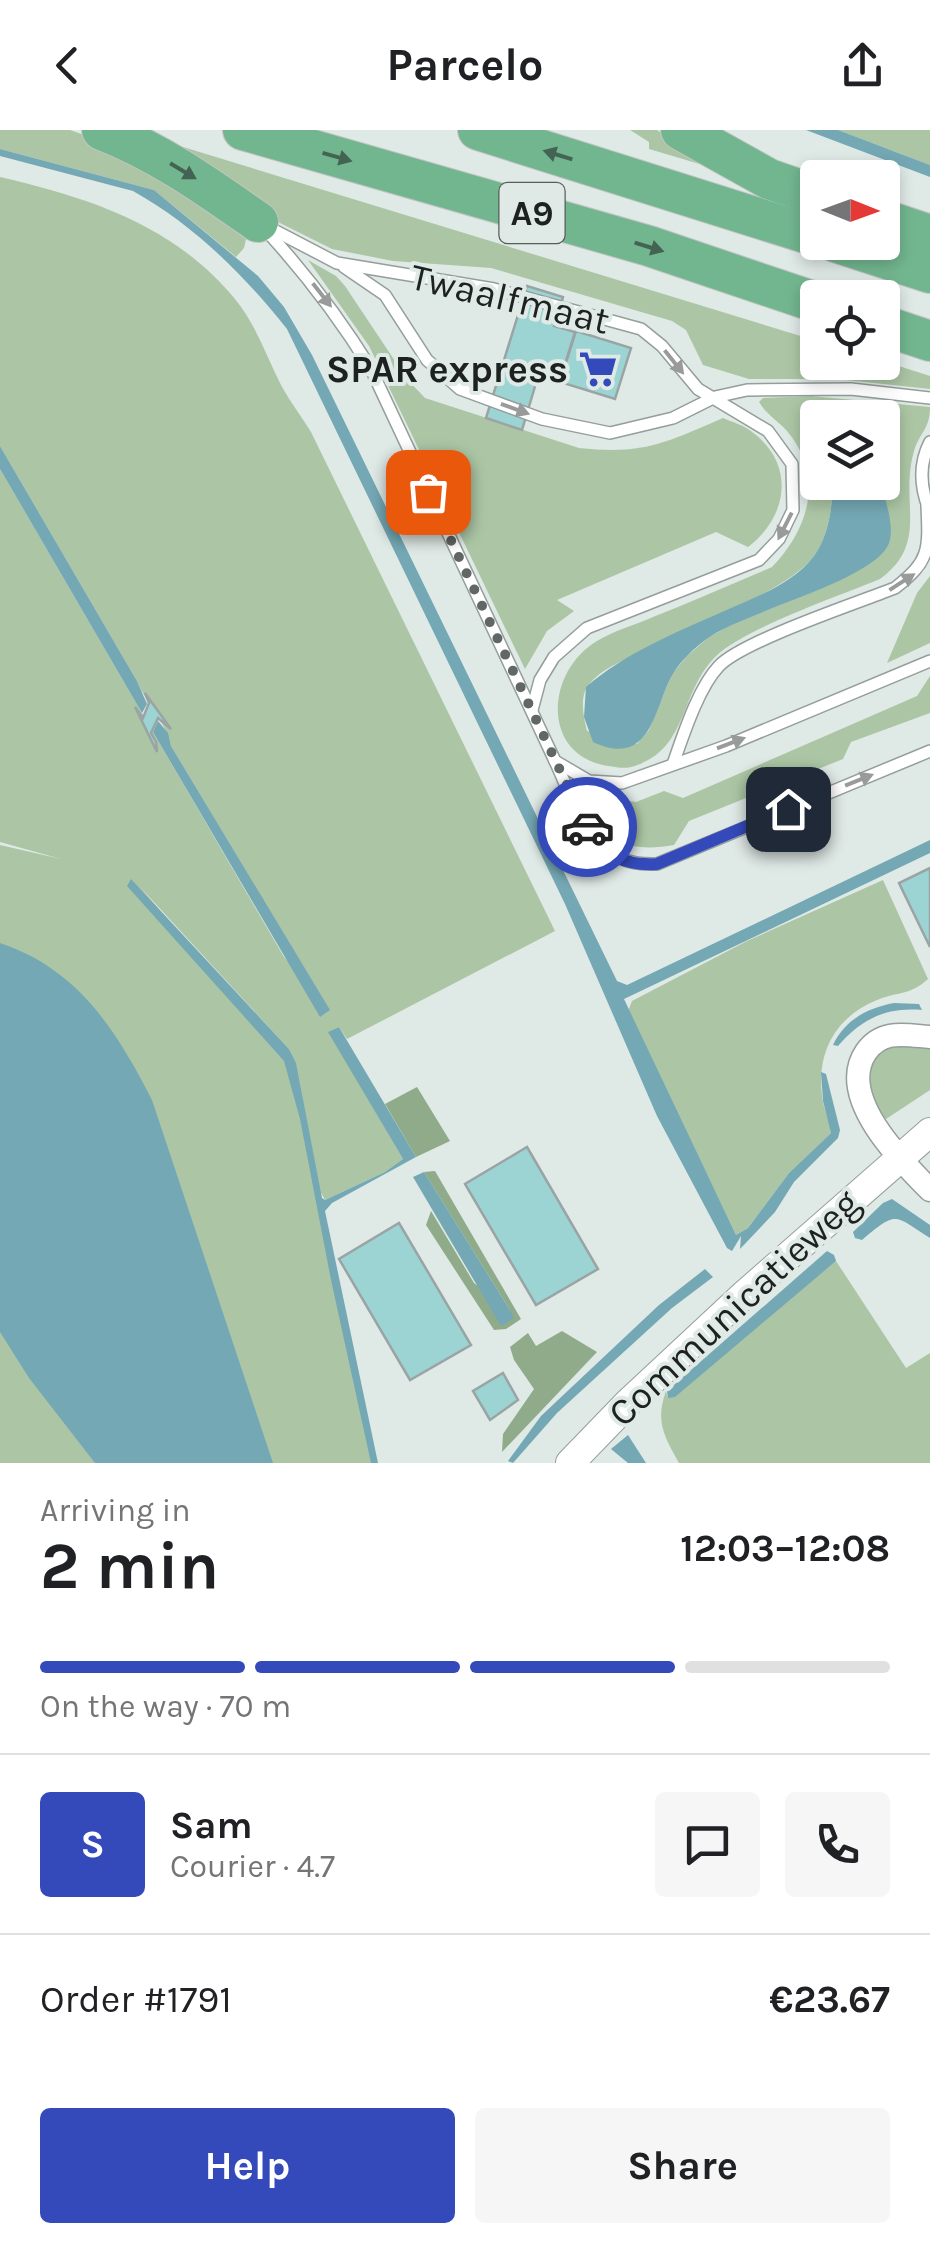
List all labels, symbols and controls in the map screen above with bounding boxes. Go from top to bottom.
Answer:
icon: back [40,38,95,93]
icon: share [835,38,890,93]
text: Parcelo [387,39,543,91]
one-way arrow [542,147,572,162]
one-way arrow [322,150,353,165]
north arrow [800,160,900,260]
map controls [800,160,900,500]
one-way arrow [169,162,197,179]
road number: A9 [500,183,564,243]
one-way arrow [635,240,665,255]
street label: Twaalfmaat [406,254,614,344]
button: locate [800,280,900,380]
one-way arrow [311,282,332,308]
place label: SPAR express [326,347,568,392]
supermarket icon: SPAR express [577,348,619,390]
one-way arrow [663,349,684,374]
button: layers [800,400,900,500]
one-way arrow [500,402,530,417]
pin [386,450,471,535]
icon: bag [401,465,456,520]
one-way arrow [777,512,794,541]
one-way arrow [888,573,915,591]
one-way arrow [716,735,746,751]
pin [746,767,831,852]
one-way arrow [844,772,874,788]
courier [537,777,637,877]
icon: home [761,782,816,837]
icon: car [560,800,615,855]
street label: Communicatieweg [599,1180,869,1436]
text: Arriving in [40,1492,191,1529]
text: 12:03–12:08 [680,1526,890,1571]
text: 2 min [40,1528,219,1604]
text: On the way · 70 m [40,1688,291,1725]
button: chat [655,1792,760,1897]
button: phone [785,1792,890,1897]
text: Sam [170,1803,253,1848]
text: S [80,1822,105,1867]
text: Courier · 4.7 [170,1848,335,1885]
text: Order #1791 [40,1977,232,2022]
text: €23.67 [769,1977,890,2022]
button: Help [40,2108,455,2223]
button: Share [475,2108,890,2223]

